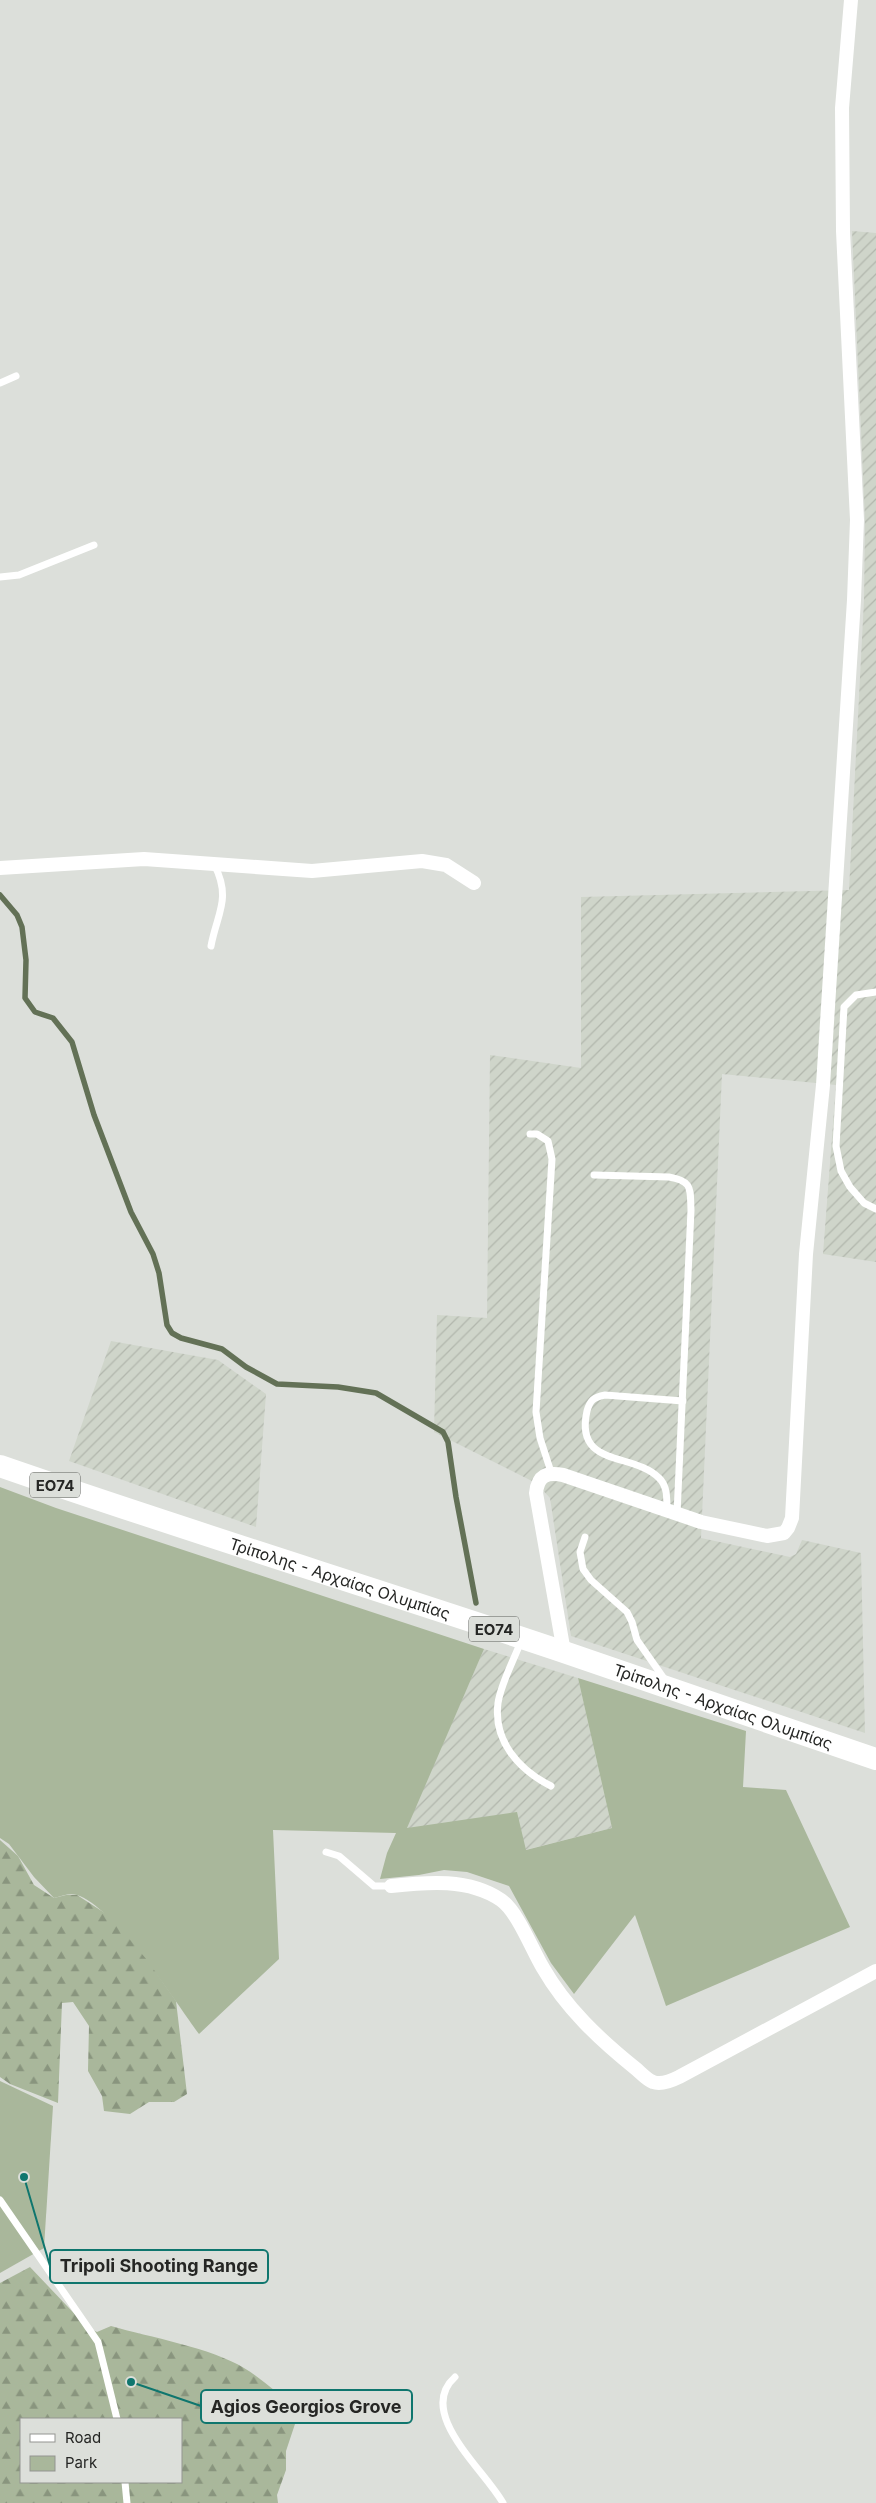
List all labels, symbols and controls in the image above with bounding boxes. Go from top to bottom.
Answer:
road number: ΕΟ74 [30,1472,80,1498]
street label: Τρίπολης - Αρχαίας Ολυμπίας [227,1533,453,1624]
road number: ΕΟ74 [469,1616,519,1642]
street label: Τρίπολης - Αρχαίας Ολυμπίας [611,1659,835,1754]
callout: Tripoli Shooting Range [50,2250,268,2283]
text: Tripoli Shooting Range [60,2255,259,2276]
callout: Agios Georgios Grove [201,2390,412,2423]
text: Agios Georgios Grove [211,2396,402,2417]
legend [20,2418,182,2483]
text: Road [65,2428,101,2447]
text: Park [65,2453,98,2472]

